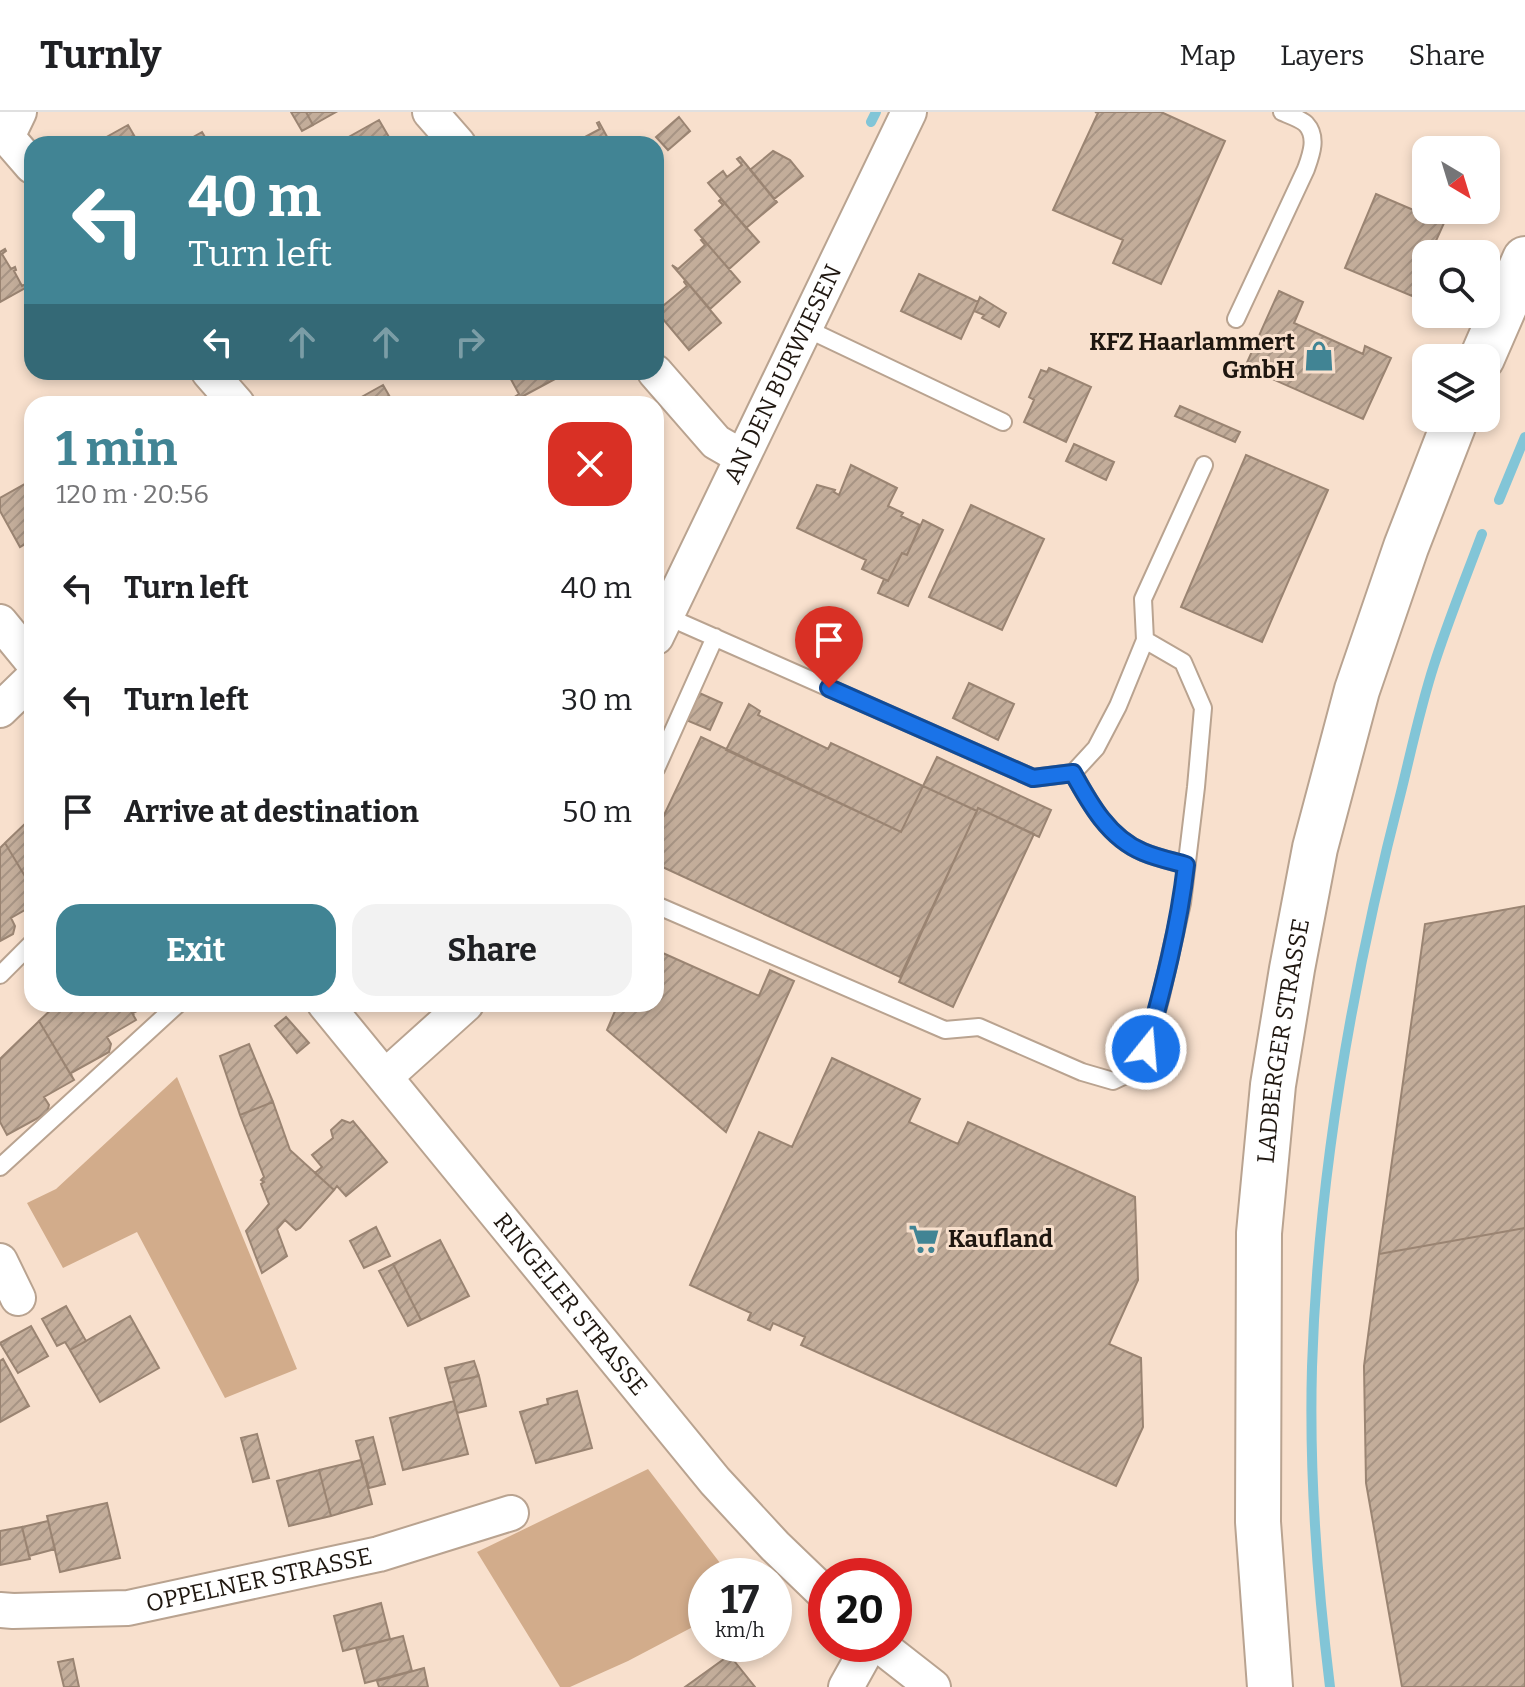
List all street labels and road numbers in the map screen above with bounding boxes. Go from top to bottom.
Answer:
street label: AN DEN BURWIESEN [718,260,847,488]
street label: LADBERGER STRASSE [1252,916,1315,1165]
street label: RINGELER STRASSE [488,1208,653,1401]
street label: OPPELNER STRASSE [143,1542,374,1618]

